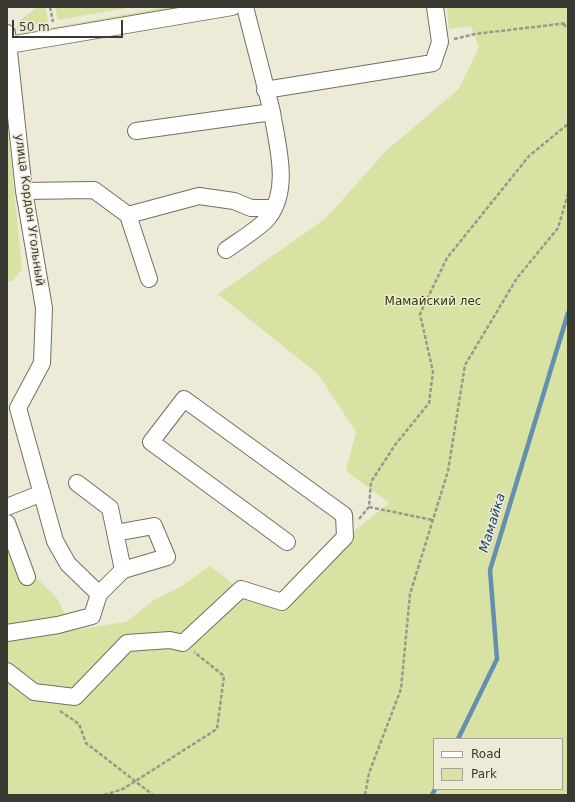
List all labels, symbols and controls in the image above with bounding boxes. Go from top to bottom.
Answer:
scale bar [14,12,125,38]
text: 50 m [19,20,50,34]
street label: улица Кордон Угольный [11,133,47,287]
park label: Мамайский лес [385,295,481,309]
water label: Мамайка [477,491,509,555]
legend [433,738,563,790]
text: Road [471,747,501,761]
text: Park [471,767,497,781]

